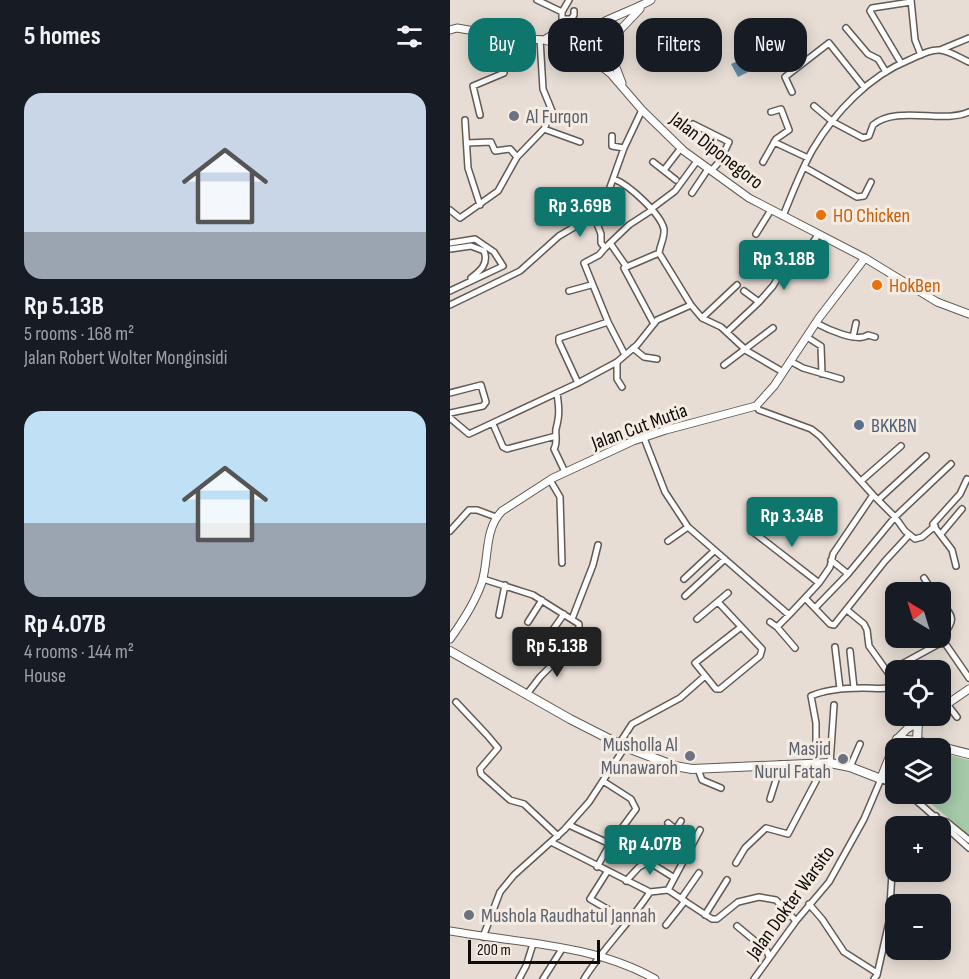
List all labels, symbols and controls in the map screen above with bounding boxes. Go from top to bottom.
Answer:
chip: Buy [468,18,536,72]
chip: Rent [548,18,624,72]
chip: Filters [636,18,722,72]
chip: New [734,18,807,72]
icon: filters [393,20,426,53]
text: 5 homes [24,21,101,52]
place label: Al Furqon [525,105,588,129]
street label: Jalan Diponegoro [664,106,768,195]
marker: Al Furqon [507,109,521,123]
icon: home [171,132,279,240]
pin: Rp 3.69B [518,187,642,238]
text: Rp 3.69B [548,194,612,218]
place label: HO Chicken [833,204,910,228]
marker: HO Chicken [814,208,828,222]
pin: Rp 3.18B [722,240,846,291]
text: Rp 3.18B [753,247,815,271]
place label: HokBen [889,274,941,298]
marker: HokBen [870,278,884,292]
text: Rp 5.13B [24,291,104,322]
text: 5 rooms · 168 m² [24,322,134,346]
text: Jalan Robert Wolter Monginsidi [24,346,227,370]
street label: Jalan Cut Mutia [587,399,690,456]
place label: BKKBN [871,414,917,438]
marker: BKKBN [852,418,866,432]
icon: home [171,450,279,558]
pin: Rp 3.34B [730,497,854,548]
text: Rp 3.34B [761,504,823,528]
north arrow [885,582,951,648]
map controls [885,582,951,960]
text: Rp 4.07B [24,609,106,640]
pin: Rp 5.13B [495,627,619,678]
text: Rp 5.13B [526,634,588,658]
text: 4 rooms · 144 m² [24,640,134,664]
button: locate [885,660,951,726]
text: House [24,664,66,688]
place label: Musholla Al Munawaroh [601,733,678,780]
place label: Masjid Nurul Fatah [754,737,831,784]
button: layers [885,738,951,804]
marker: Musholla Al Munawaroh [683,749,697,763]
marker: Masjid Nurul Fatah [836,752,850,766]
button: + [885,816,951,882]
pin: Rp 4.07B [588,825,712,876]
text: Rp 4.07B [619,832,681,856]
street label: Jalan Dokter Warsito [741,841,840,965]
button: − [885,894,951,960]
place label: Mushola Raudhatul Jannah [481,904,656,928]
marker: Mushola Raudhatul Jannah [462,908,476,922]
scale bar [468,937,600,964]
text: 200 m [477,941,511,960]

